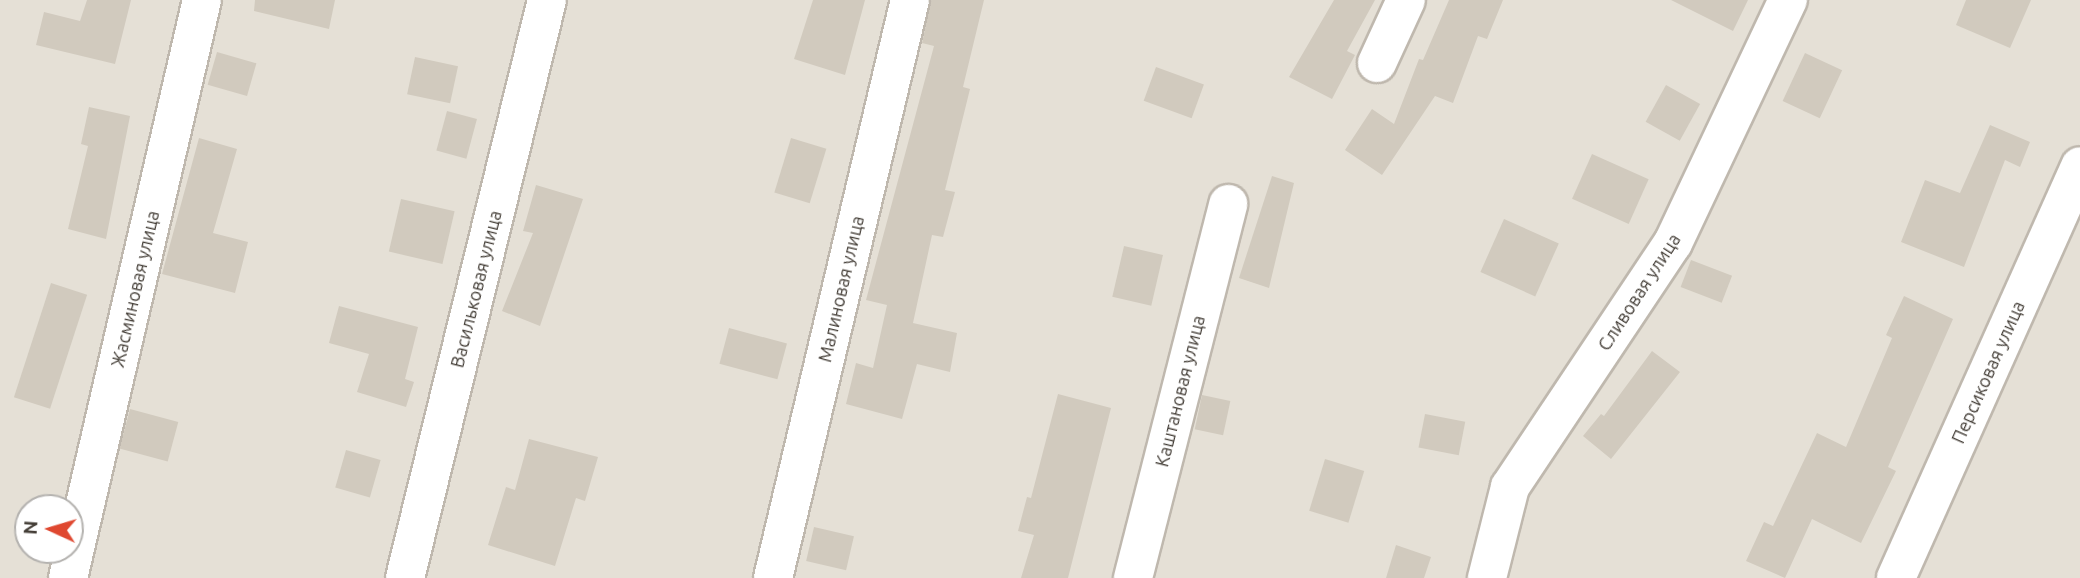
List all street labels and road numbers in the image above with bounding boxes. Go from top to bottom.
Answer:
street label: Васильковая улица [446,208,506,370]
street label: Жасминовая улица [106,209,164,369]
street label: Малиновая улица [814,214,868,364]
street label: Сливовая улица [1593,229,1685,355]
street label: Персиковая улица [1947,297,2029,447]
street label: Каштановая улица [1151,313,1209,469]

